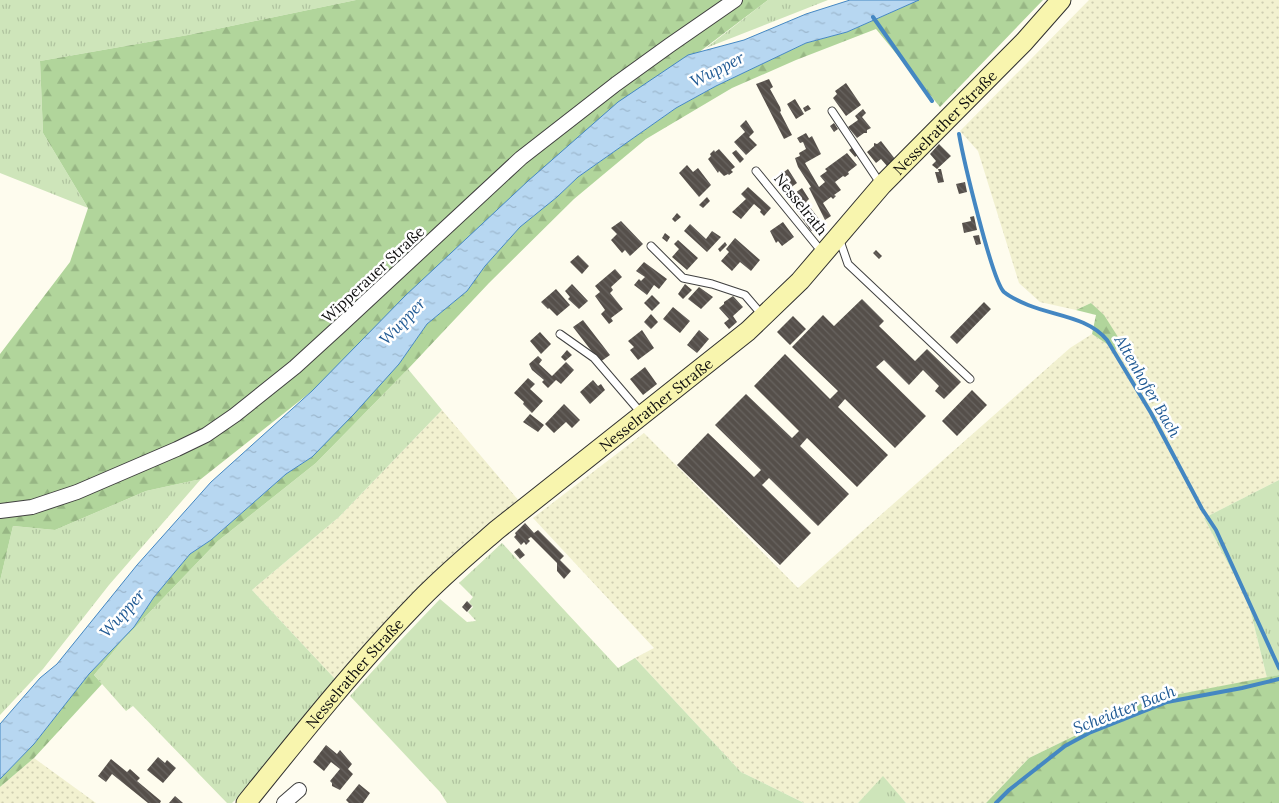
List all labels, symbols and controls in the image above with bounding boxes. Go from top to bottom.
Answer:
water label: Wupper [687,47,748,91]
street label: Nesselrather Straße [889,66,1000,178]
street label: Nesselrath [770,169,832,239]
street label: Wipperauer Straße [318,222,428,326]
water label: Wupper [375,293,430,349]
water label: Altenhofer Bach [1110,330,1185,441]
street label: Nesselrather Straße [595,353,716,455]
water label: Wupper [95,584,149,641]
street label: Nesselrather Straße [301,614,407,732]
water label: Scheidter Bach [1070,680,1178,738]

